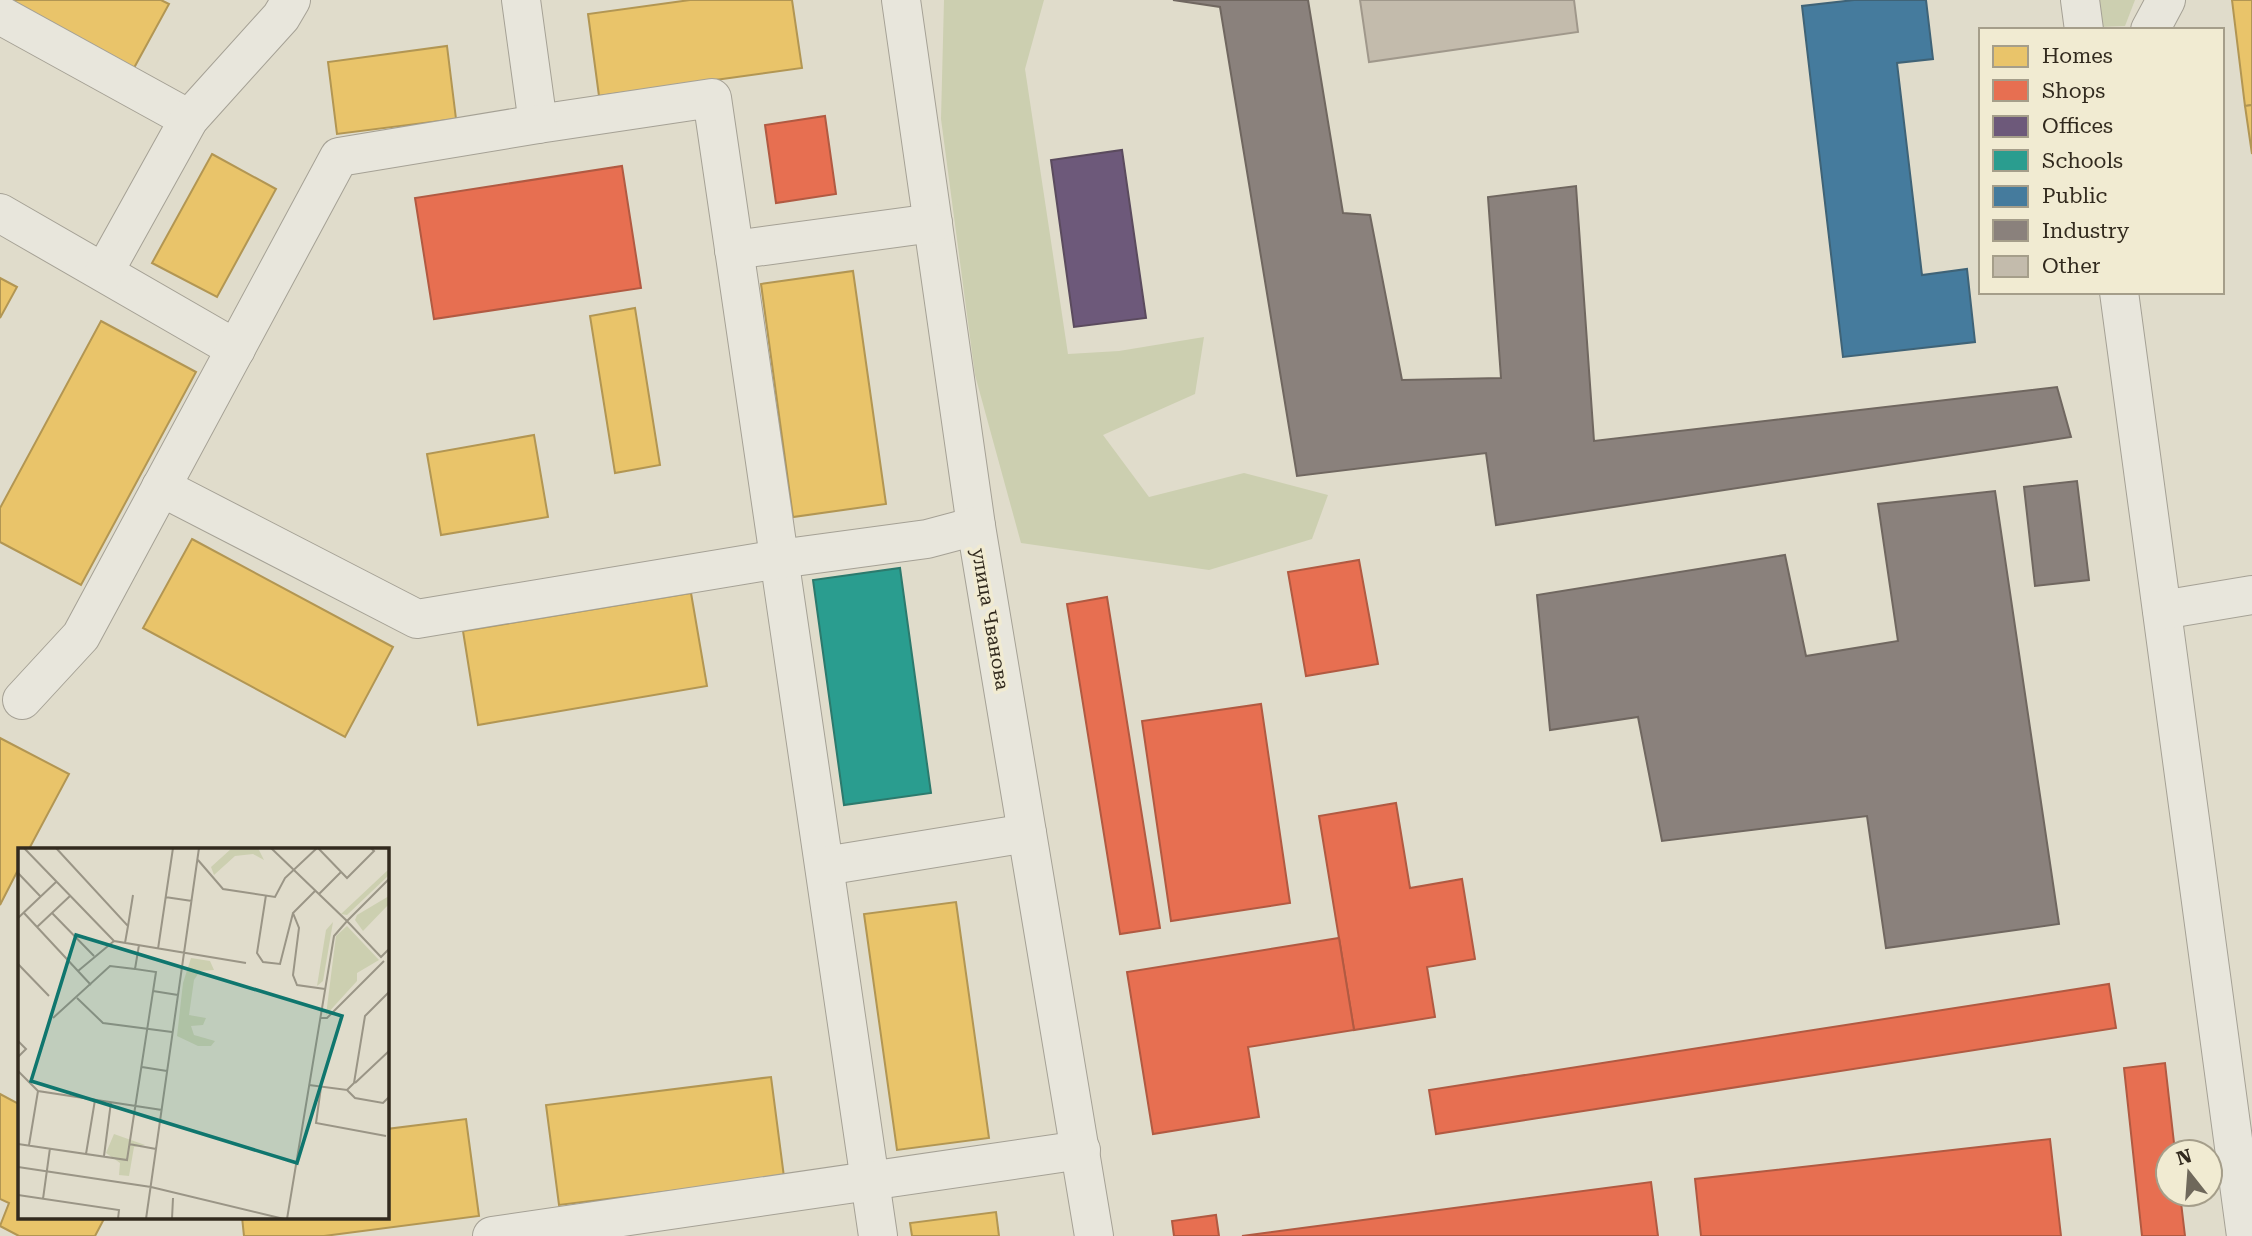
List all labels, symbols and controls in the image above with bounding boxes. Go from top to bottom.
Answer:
legend [1979,28,2224,294]
text: Homes [2042,44,2113,68]
text: Shops [2042,79,2105,103]
text: Offices [2042,114,2113,138]
text: Schools [2042,149,2123,173]
text: Public [2042,184,2108,208]
text: Industry [2042,219,2130,243]
text: Other [2042,254,2101,278]
street label: улица Чванова [967,546,1014,693]
inset map [18,848,388,1218]
north arrow [2154,1138,2224,1208]
text: N [2174,1144,2195,1170]

